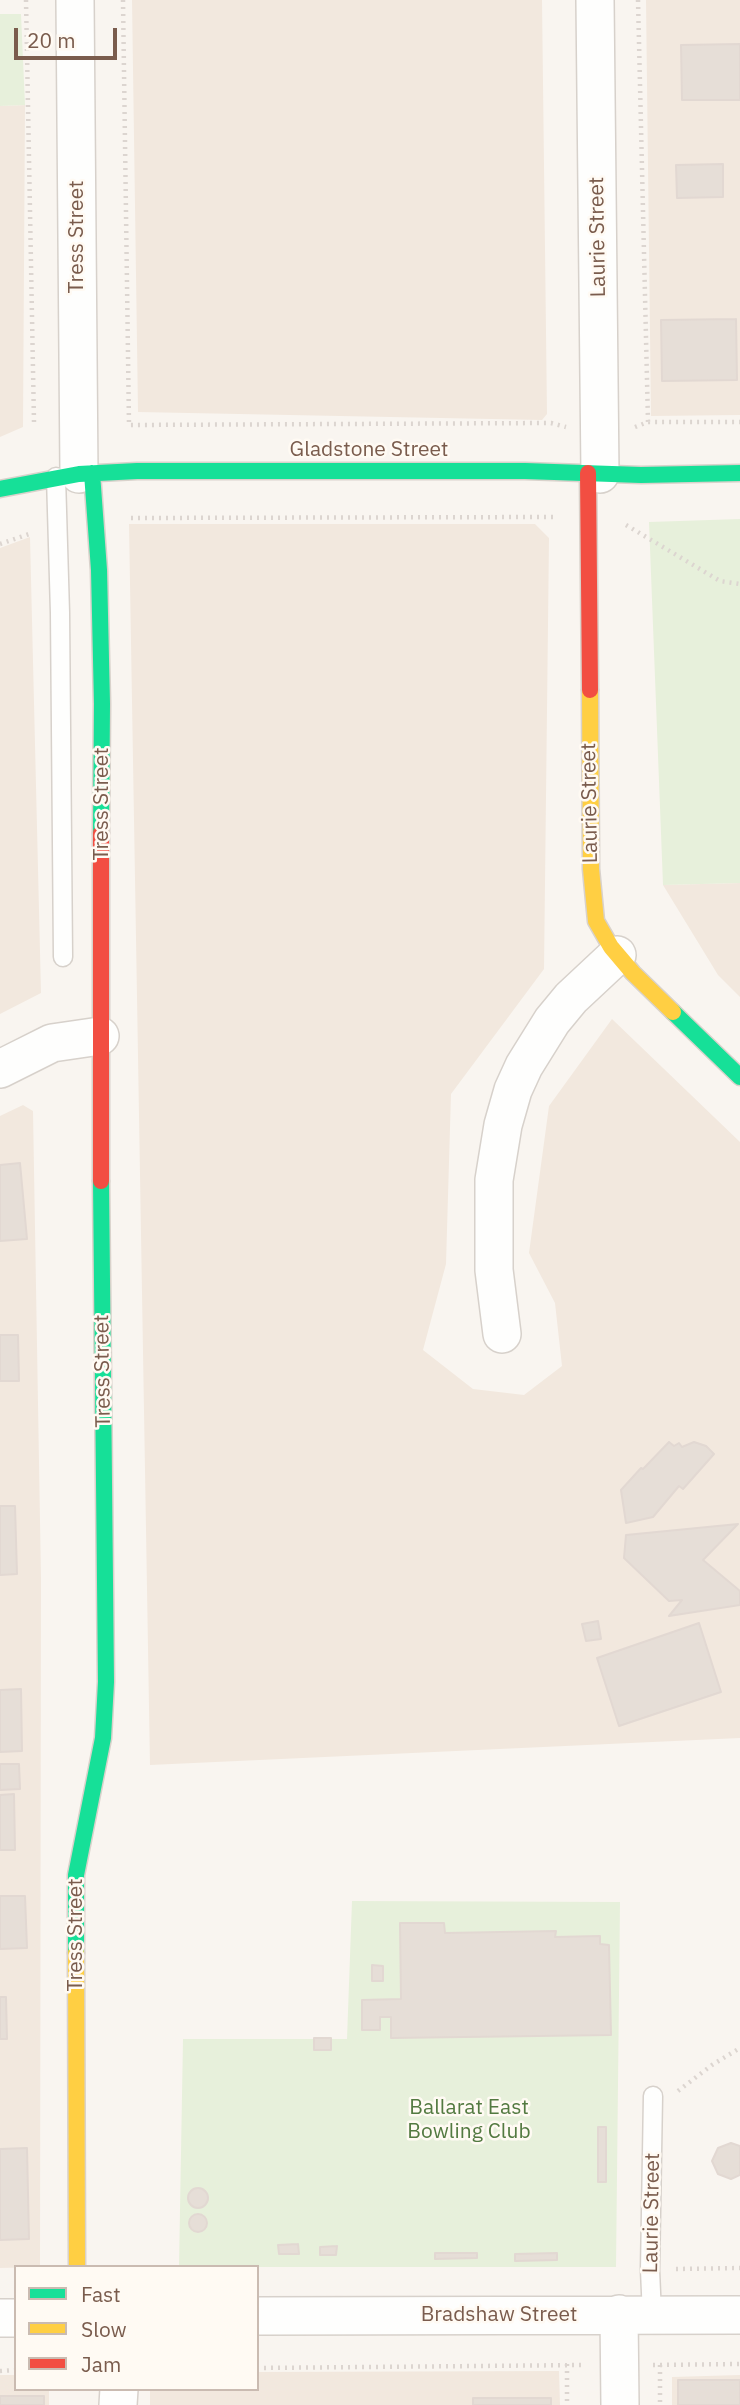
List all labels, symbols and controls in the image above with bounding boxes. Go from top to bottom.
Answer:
scale bar [18,14,121,58]
text: 20 m [27,26,76,54]
street label: Laurie Street [584,176,612,298]
street label: Tress Street [64,180,90,294]
street label: Gladstone Street [290,437,448,463]
street label: Laurie Street [576,742,604,864]
street label: Tress Street [89,747,115,861]
street label: Tress Street [89,1314,117,1428]
street label: Tress Street [63,1878,89,1992]
park label: Ballarat East Bowling Club [407,2095,531,2145]
street label: Laurie Street [638,2152,666,2274]
legend [14,2265,259,2391]
text: Fast [81,2280,121,2308]
street label: Bradshaw Street [421,2302,577,2328]
text: Slow [81,2315,127,2343]
text: Jam [81,2350,121,2378]

